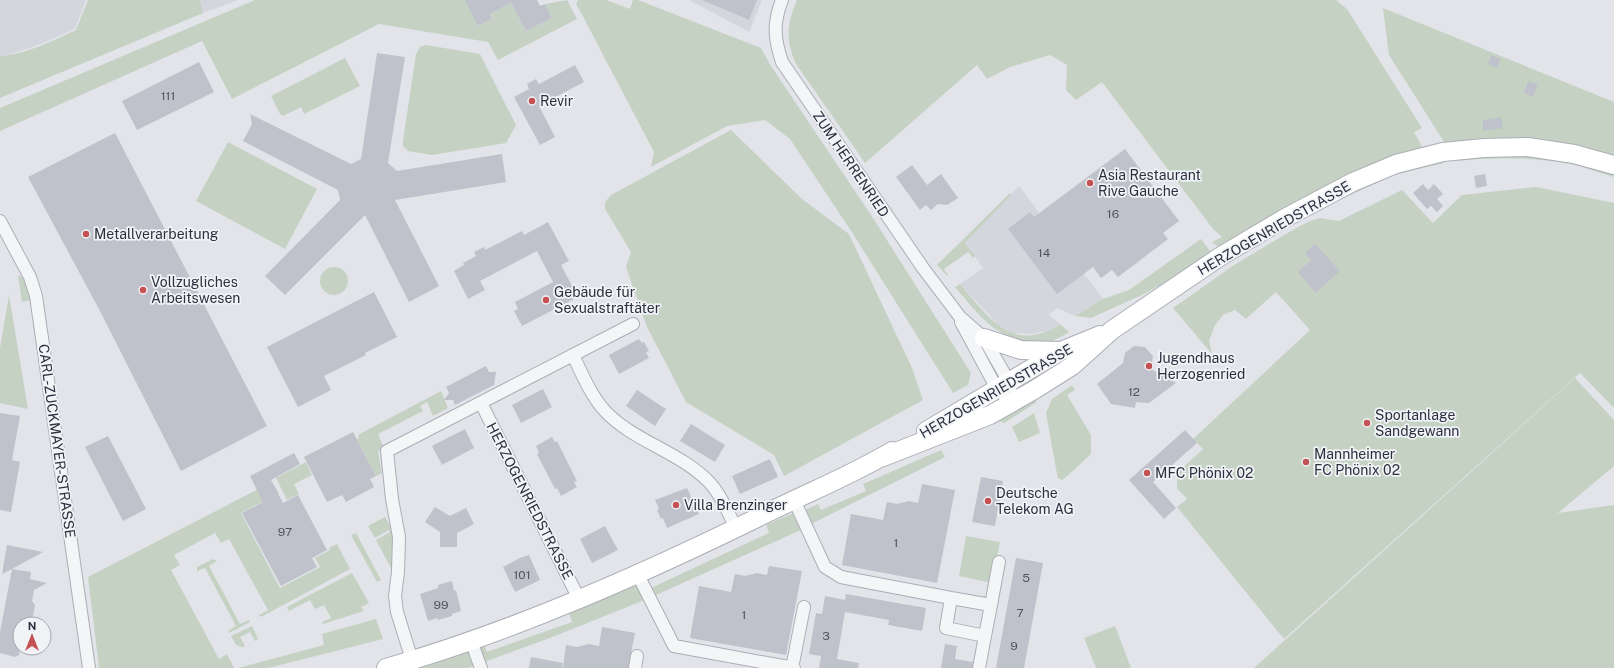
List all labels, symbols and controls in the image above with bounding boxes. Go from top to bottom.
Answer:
house number: 111 [161,89,175,103]
place label: Revir [540,93,573,109]
marker: Revir [527,96,537,106]
street label: ZUM HERRENRIED [810,108,892,220]
place label: Asia Restaurant Rive Gauche [1098,167,1201,199]
marker: Asia Restaurant Rive Gauche [1085,178,1095,188]
street label: HERZOGENRIEDSTRASSE [1195,178,1353,278]
house number: 16 [1107,207,1119,221]
place label: Metallverarbeitung [94,226,219,242]
marker: Metallverarbeitung [81,229,91,239]
house number: 14 [1038,246,1051,260]
place label: Vollzugliches Arbeitswesen [151,274,240,306]
place label: Gebäude für Sexualstraftäter [554,284,660,316]
marker: Vollzugliches Arbeitswesen [138,285,148,295]
marker: Gebäude für Sexualstraftäter [541,295,551,305]
street label: HERZOGENRIEDSTRASSE [917,341,1075,441]
street label: CARL-ZUCKMAYER-STRASSE [35,343,79,539]
place label: Jugendhaus Herzogenried [1157,350,1245,382]
marker: Jugendhaus Herzogenried [1144,361,1154,371]
house number: 12 [1128,385,1140,399]
place label: Sportanlage Sandgewann [1375,407,1459,439]
marker: Sportanlage Sandgewann [1362,418,1372,428]
street label: HERZOGENRIEDSTRASSE [483,420,577,582]
place label: Mannheimer FC Phönix 02 [1314,446,1400,478]
marker: Mannheimer FC Phönix 02 [1301,457,1311,467]
place label: MFC Phönix 02 [1155,465,1253,481]
marker: MFC Phönix 02 [1142,468,1152,478]
place label: Deutsche Telekom AG [996,485,1074,517]
marker: Deutsche Telekom AG [983,496,993,506]
place label: Villa Brenzinger [684,497,787,513]
marker: Villa Brenzinger [671,500,681,510]
house number: 97 [278,525,292,539]
house number: 1 [894,536,898,550]
house number: 101 [513,568,531,582]
house number: 5 [1022,571,1030,585]
house number: 99 [434,598,448,612]
house number: 7 [1016,606,1024,620]
house number: 1 [742,608,746,622]
north arrow [12,616,52,656]
text: N [28,620,36,632]
house number: 3 [822,629,830,643]
house number: 9 [1010,639,1018,653]

